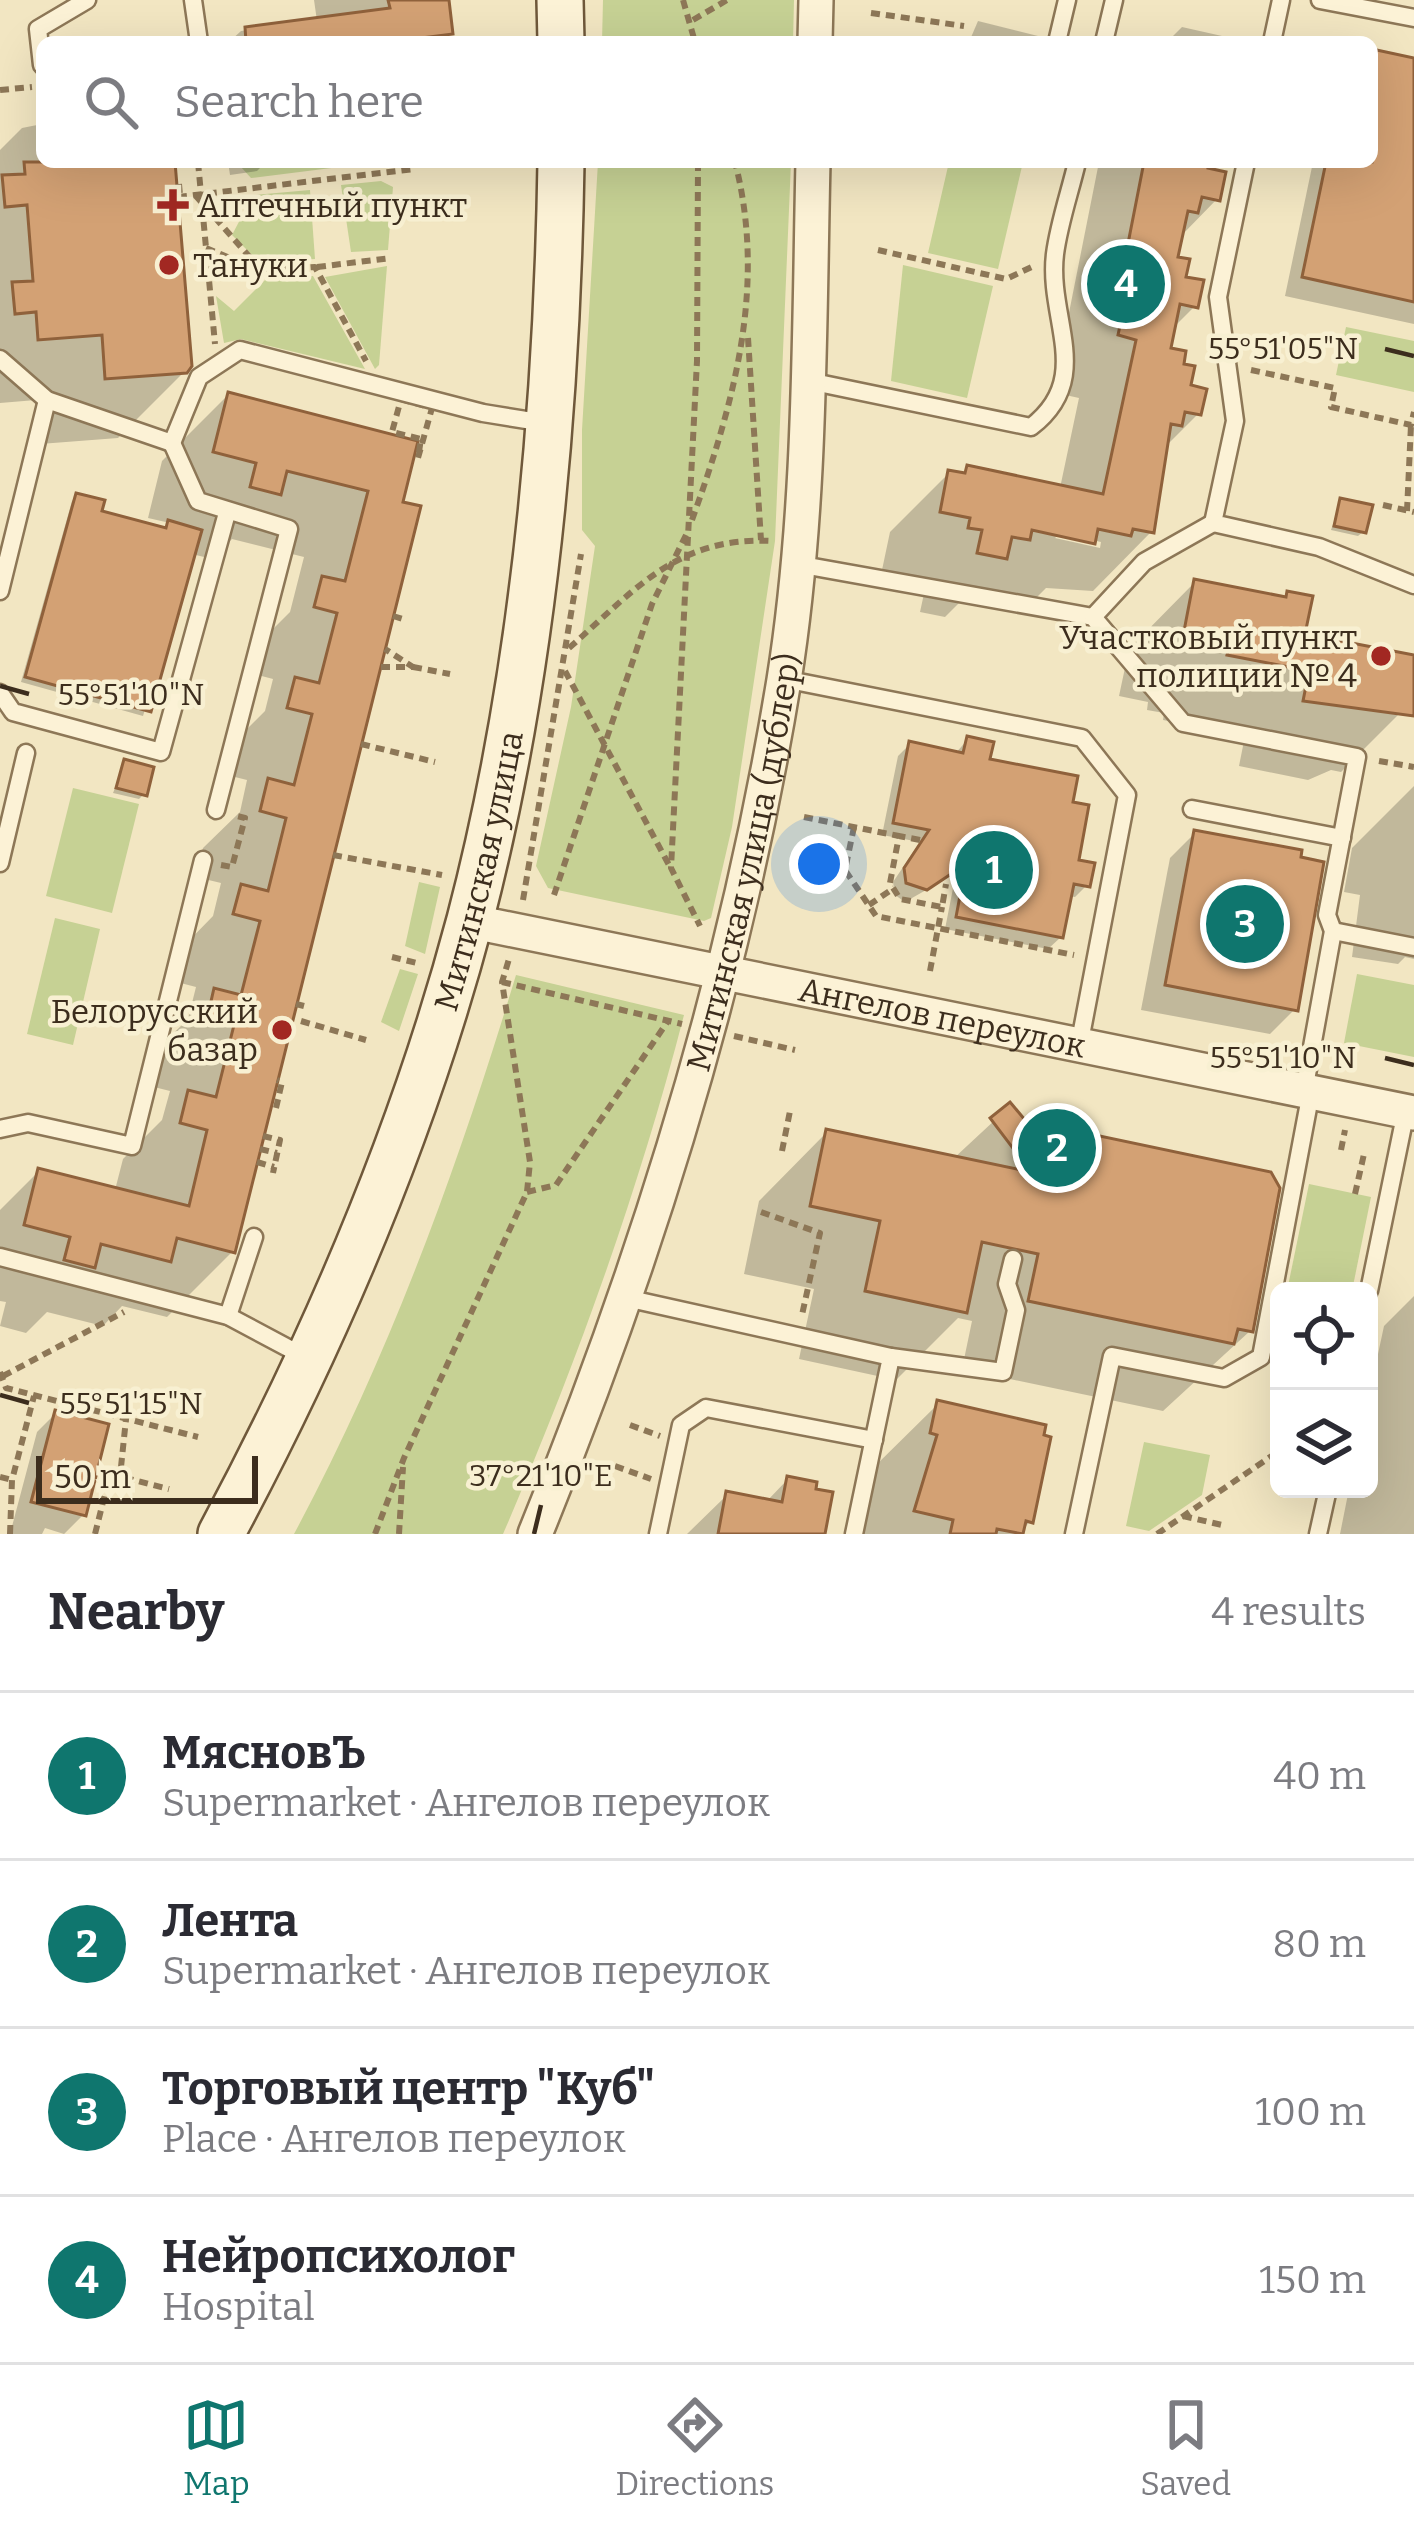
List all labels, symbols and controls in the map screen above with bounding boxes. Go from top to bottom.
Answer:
search box [36,36,1378,168]
icon: search [78,69,144,135]
text: Search here [174,75,424,129]
place label: Аптечный пункт [197,186,467,226]
marker: Аптечный пункт [160,192,186,218]
pin: 4 [1087,239,1165,329]
place label: Тануки [193,246,308,286]
marker: Тануки [156,252,182,278]
text: 55°51'05"N [1208,331,1358,367]
place label: Участковый пункт полиции № 4 [1059,618,1357,696]
marker: Участковый пункт полиции № 4 [1368,643,1394,669]
street label: Митинская улица (дублер) [678,651,809,1076]
text: 55°51'10"N [58,677,204,713]
street label: Митинская улица [426,728,532,1016]
pin: 1 [955,825,1033,915]
your location [789,834,849,894]
pin: 3 [1206,879,1284,969]
street label: Ангелов переулок [795,970,1090,1067]
place label: Белорусский базар [51,992,258,1070]
marker: Белорусский базар [269,1017,295,1043]
text: 55°51'10"N [1210,1040,1356,1076]
pin: 2 [1018,1103,1096,1193]
map controls [1270,1282,1378,1498]
button: locate [1270,1282,1378,1390]
text: 55°51'15"N [59,1386,203,1422]
button: layers [1270,1390,1378,1498]
scale bar [36,1450,258,1503]
text: 50 m [54,1457,131,1497]
text: 37°21'10"E [469,1458,613,1494]
text: Nearby [48,1581,224,1643]
text: 4 results [1211,1589,1366,1635]
text: МясновЪ [162,1726,366,1780]
text: 1 [79,1753,95,1799]
text: 40 m [1273,1753,1366,1799]
text: Supermarket · Ангелов переулок [162,1780,770,1826]
text: Лента [162,1894,298,1948]
text: 2 [76,1921,98,1967]
text: 80 m [1273,1921,1366,1967]
text: Supermarket · Ангелов переулок [162,1948,770,1994]
text: Торговый центр "Куб" [162,2062,655,2116]
text: 3 [76,2089,98,2135]
text: 100 m [1255,2089,1366,2135]
text: Place · Ангелов переулок [162,2116,626,2162]
text: Нейропсихолог [162,2230,515,2284]
text: 4 [75,2257,99,2303]
text: 150 m [1259,2257,1366,2303]
text: Hospital [162,2284,315,2330]
tab: Map [183,2392,250,2504]
tab: Directions [616,2392,774,2504]
tab: Saved [1140,2392,1231,2504]

